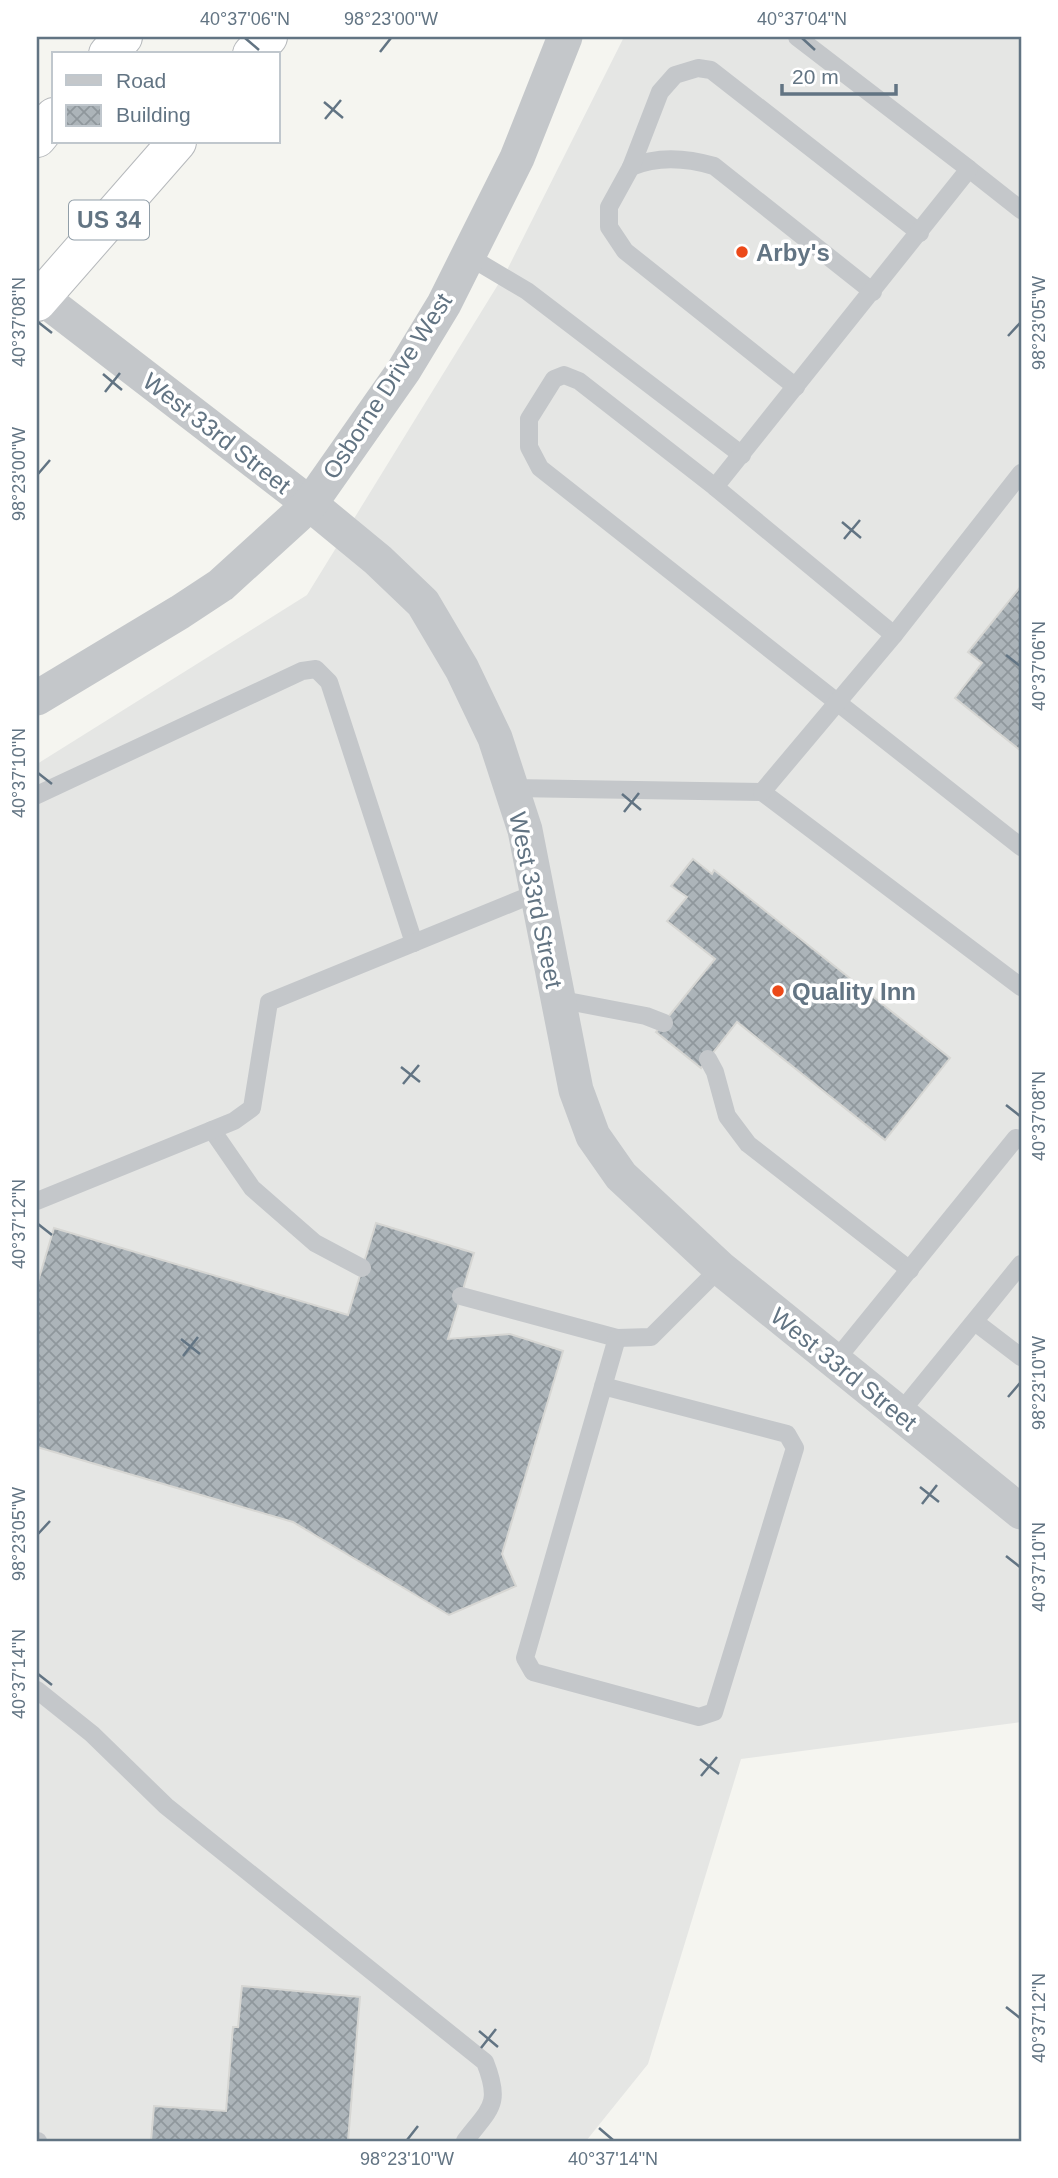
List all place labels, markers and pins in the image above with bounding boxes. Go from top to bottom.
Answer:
place label: Arby's [756,239,830,266]
marker: Arby's [734,244,750,260]
place label: Quality Inn [792,978,916,1005]
marker: Quality Inn [770,983,786,999]

